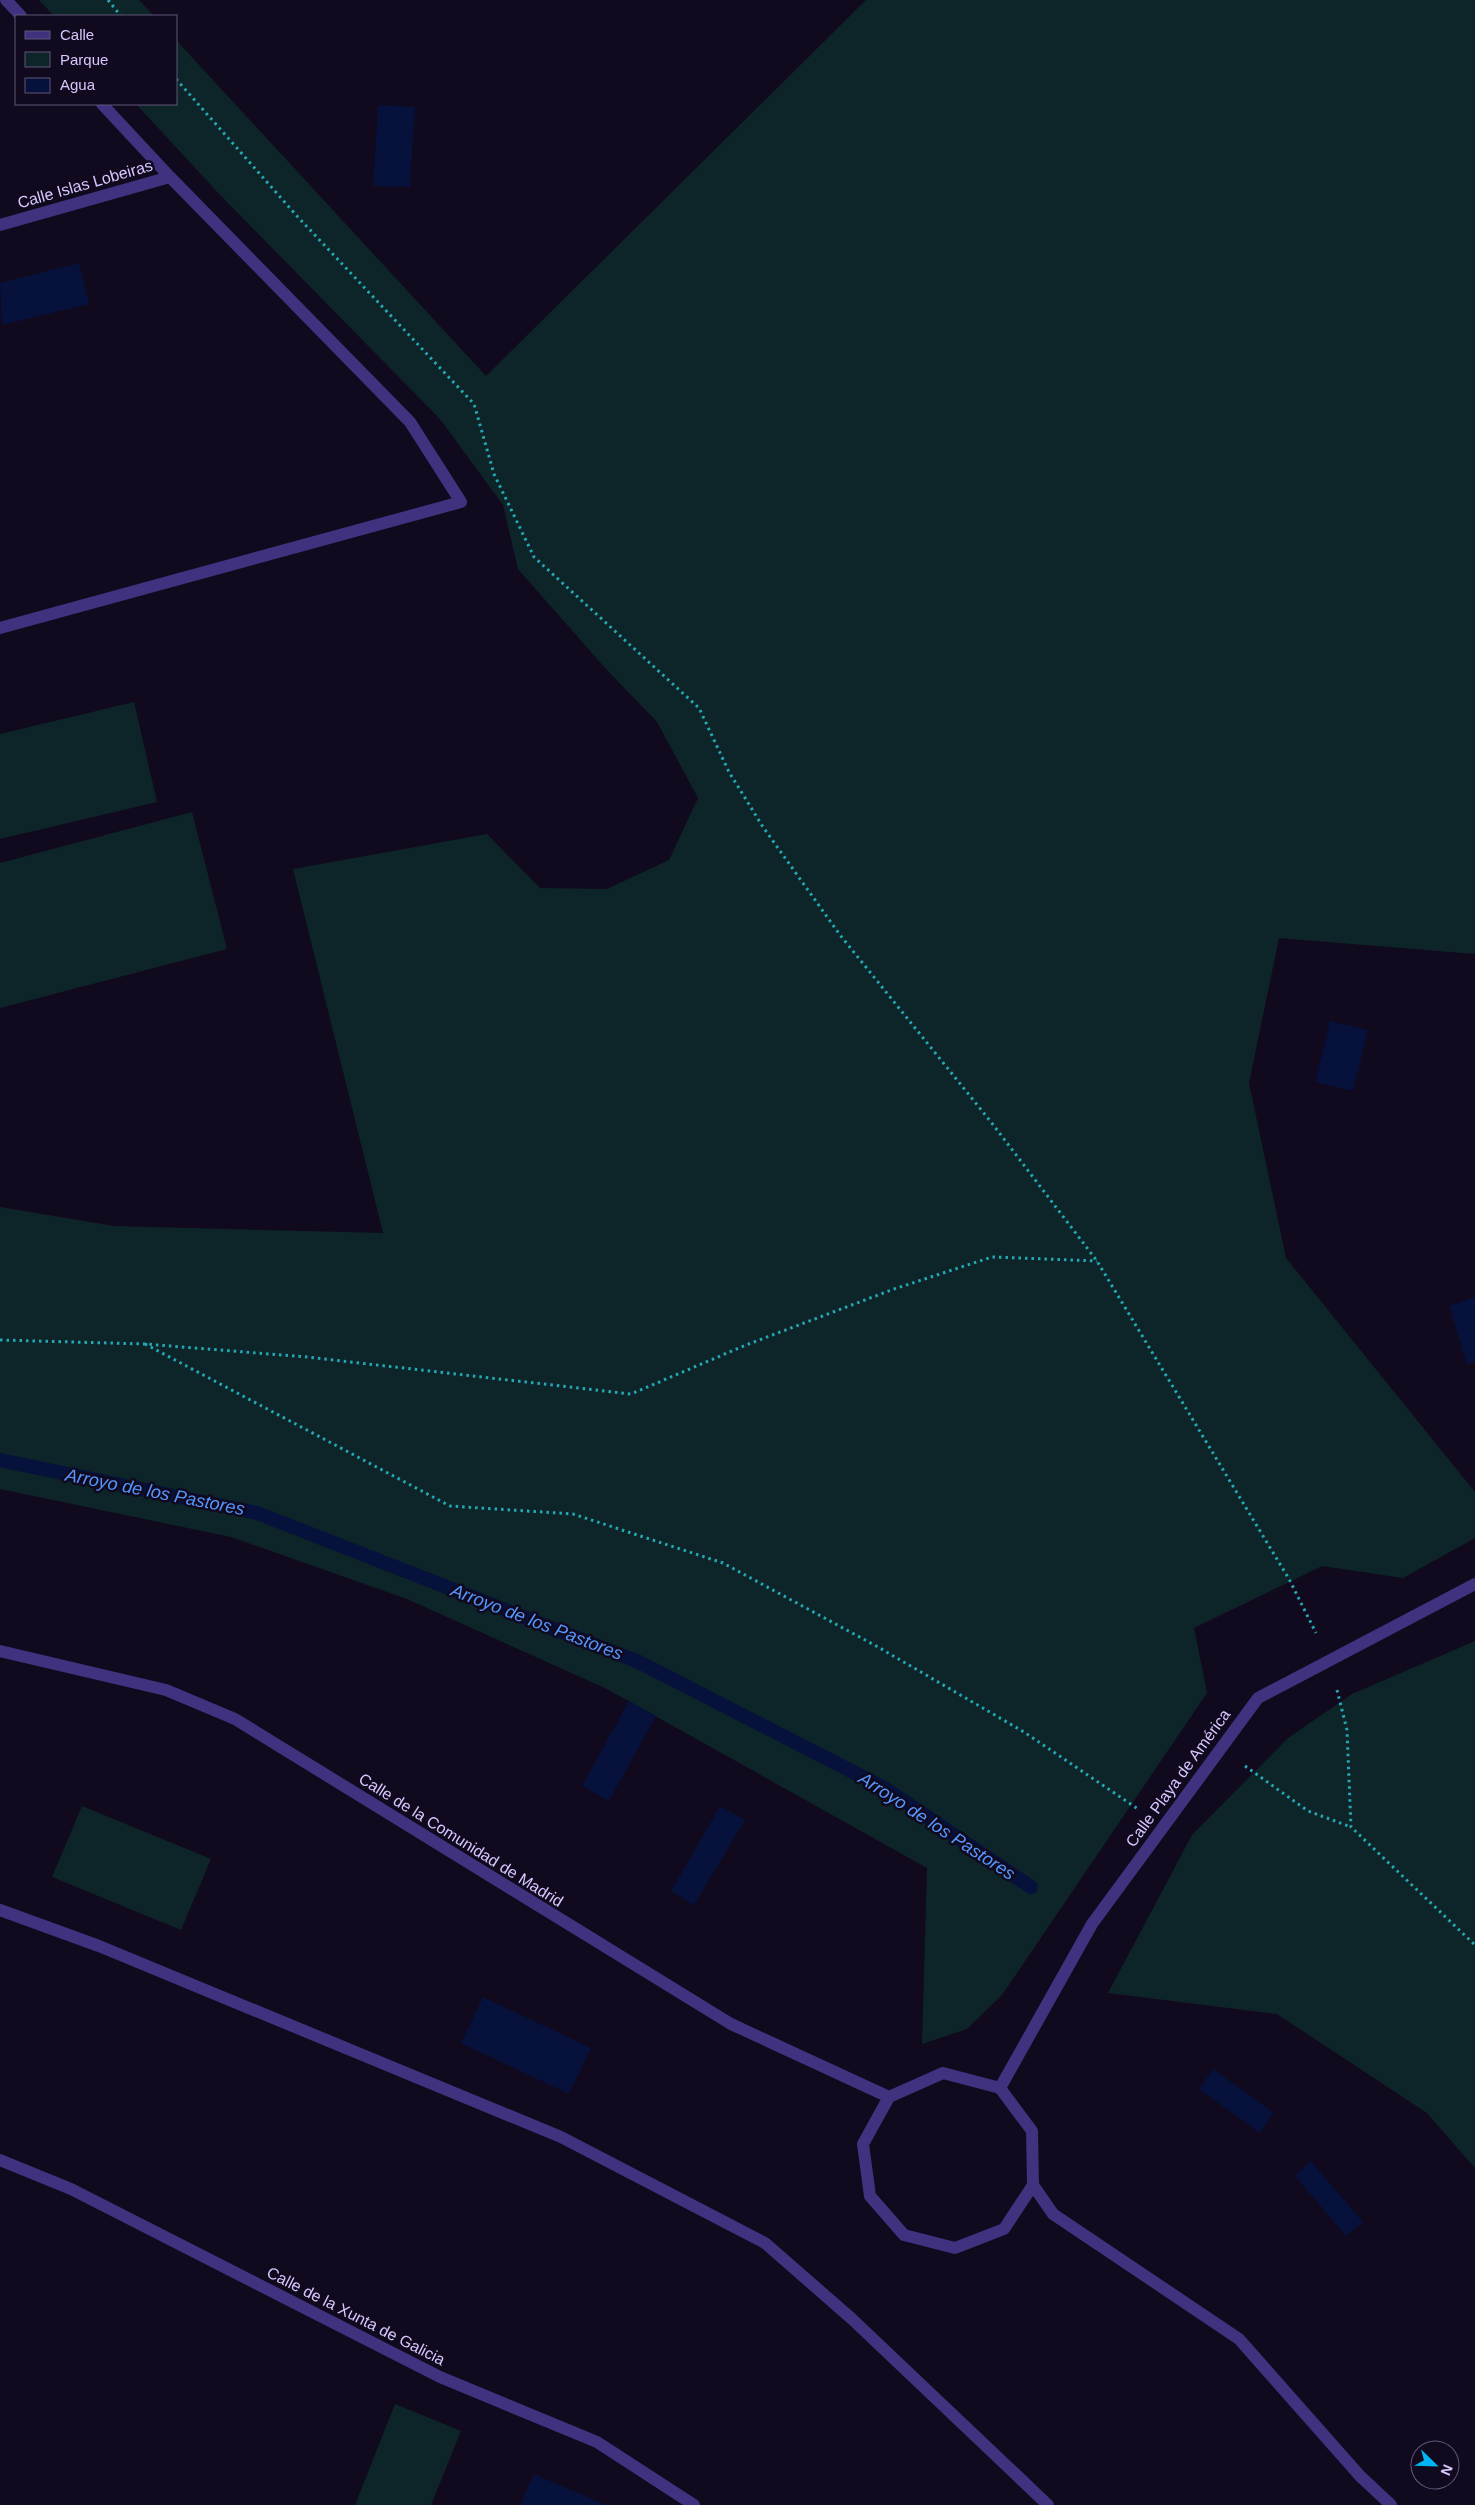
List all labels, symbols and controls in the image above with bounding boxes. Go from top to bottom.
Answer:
legend [15,15,178,105]
text: Calle [60,26,94,43]
text: Parque [60,51,108,68]
text: Agua [60,76,96,93]
street label: Calle Islas Lobeiras [16,157,154,211]
water label: Arroyo de los Pastores [63,1465,246,1519]
water label: Arroyo de los Pastores [447,1580,626,1664]
street label: Calle Playa de América [1123,1706,1234,1850]
water label: Arroyo de los Pastores [854,1767,1019,1884]
street label: Calle de la Comunidad de Madrid [356,1770,566,1910]
street label: Calle de la Xunta de Galicia [264,2264,448,2368]
north arrow [1410,2440,1460,2490]
text: N [1438,2462,1456,2478]

